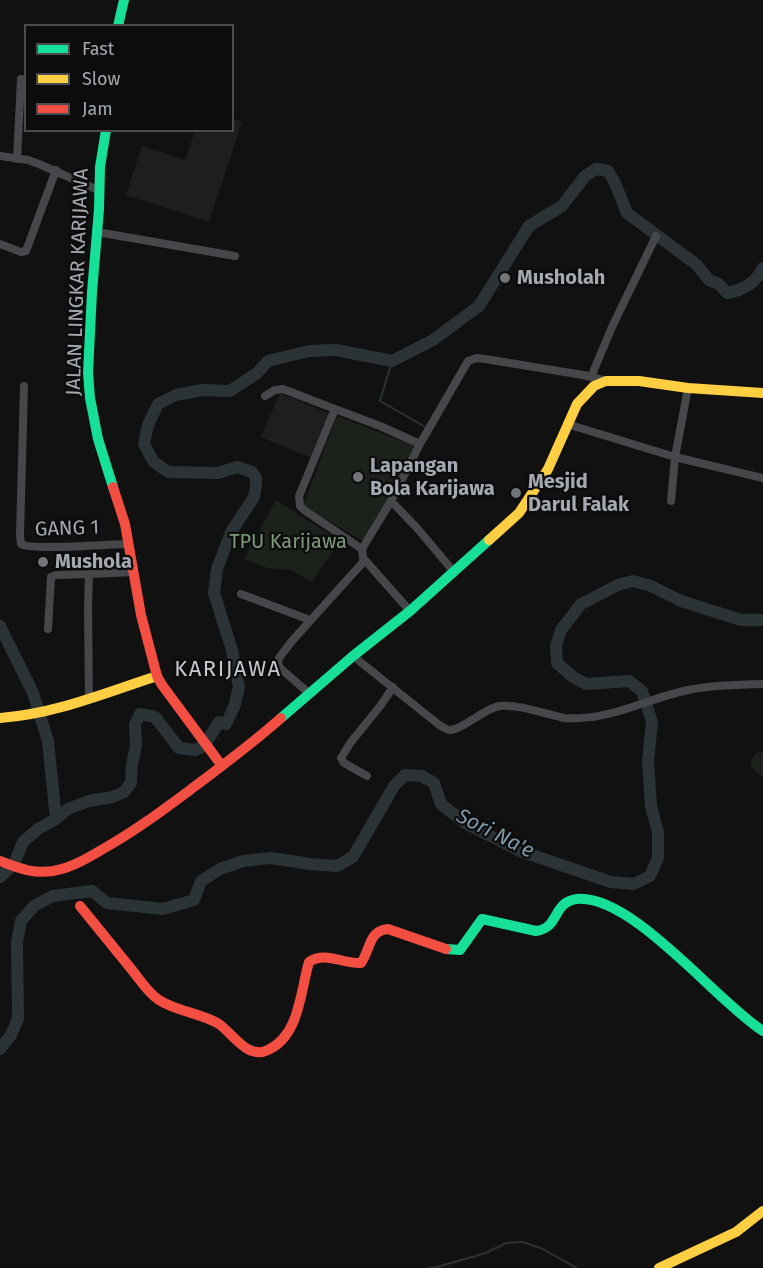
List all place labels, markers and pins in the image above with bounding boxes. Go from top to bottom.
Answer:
place label: Musholah [517,266,605,290]
marker: Musholah [498,271,512,285]
place label: Lapangan Bola Karijawa [370,454,495,501]
marker: Lapangan Bola Karijawa [351,470,365,484]
place label: Mesjid Darul Falak [528,470,629,517]
marker: Mesjid Darul Falak [509,486,523,500]
place label: Mushola [55,550,132,574]
marker: Mushola [36,555,50,569]

